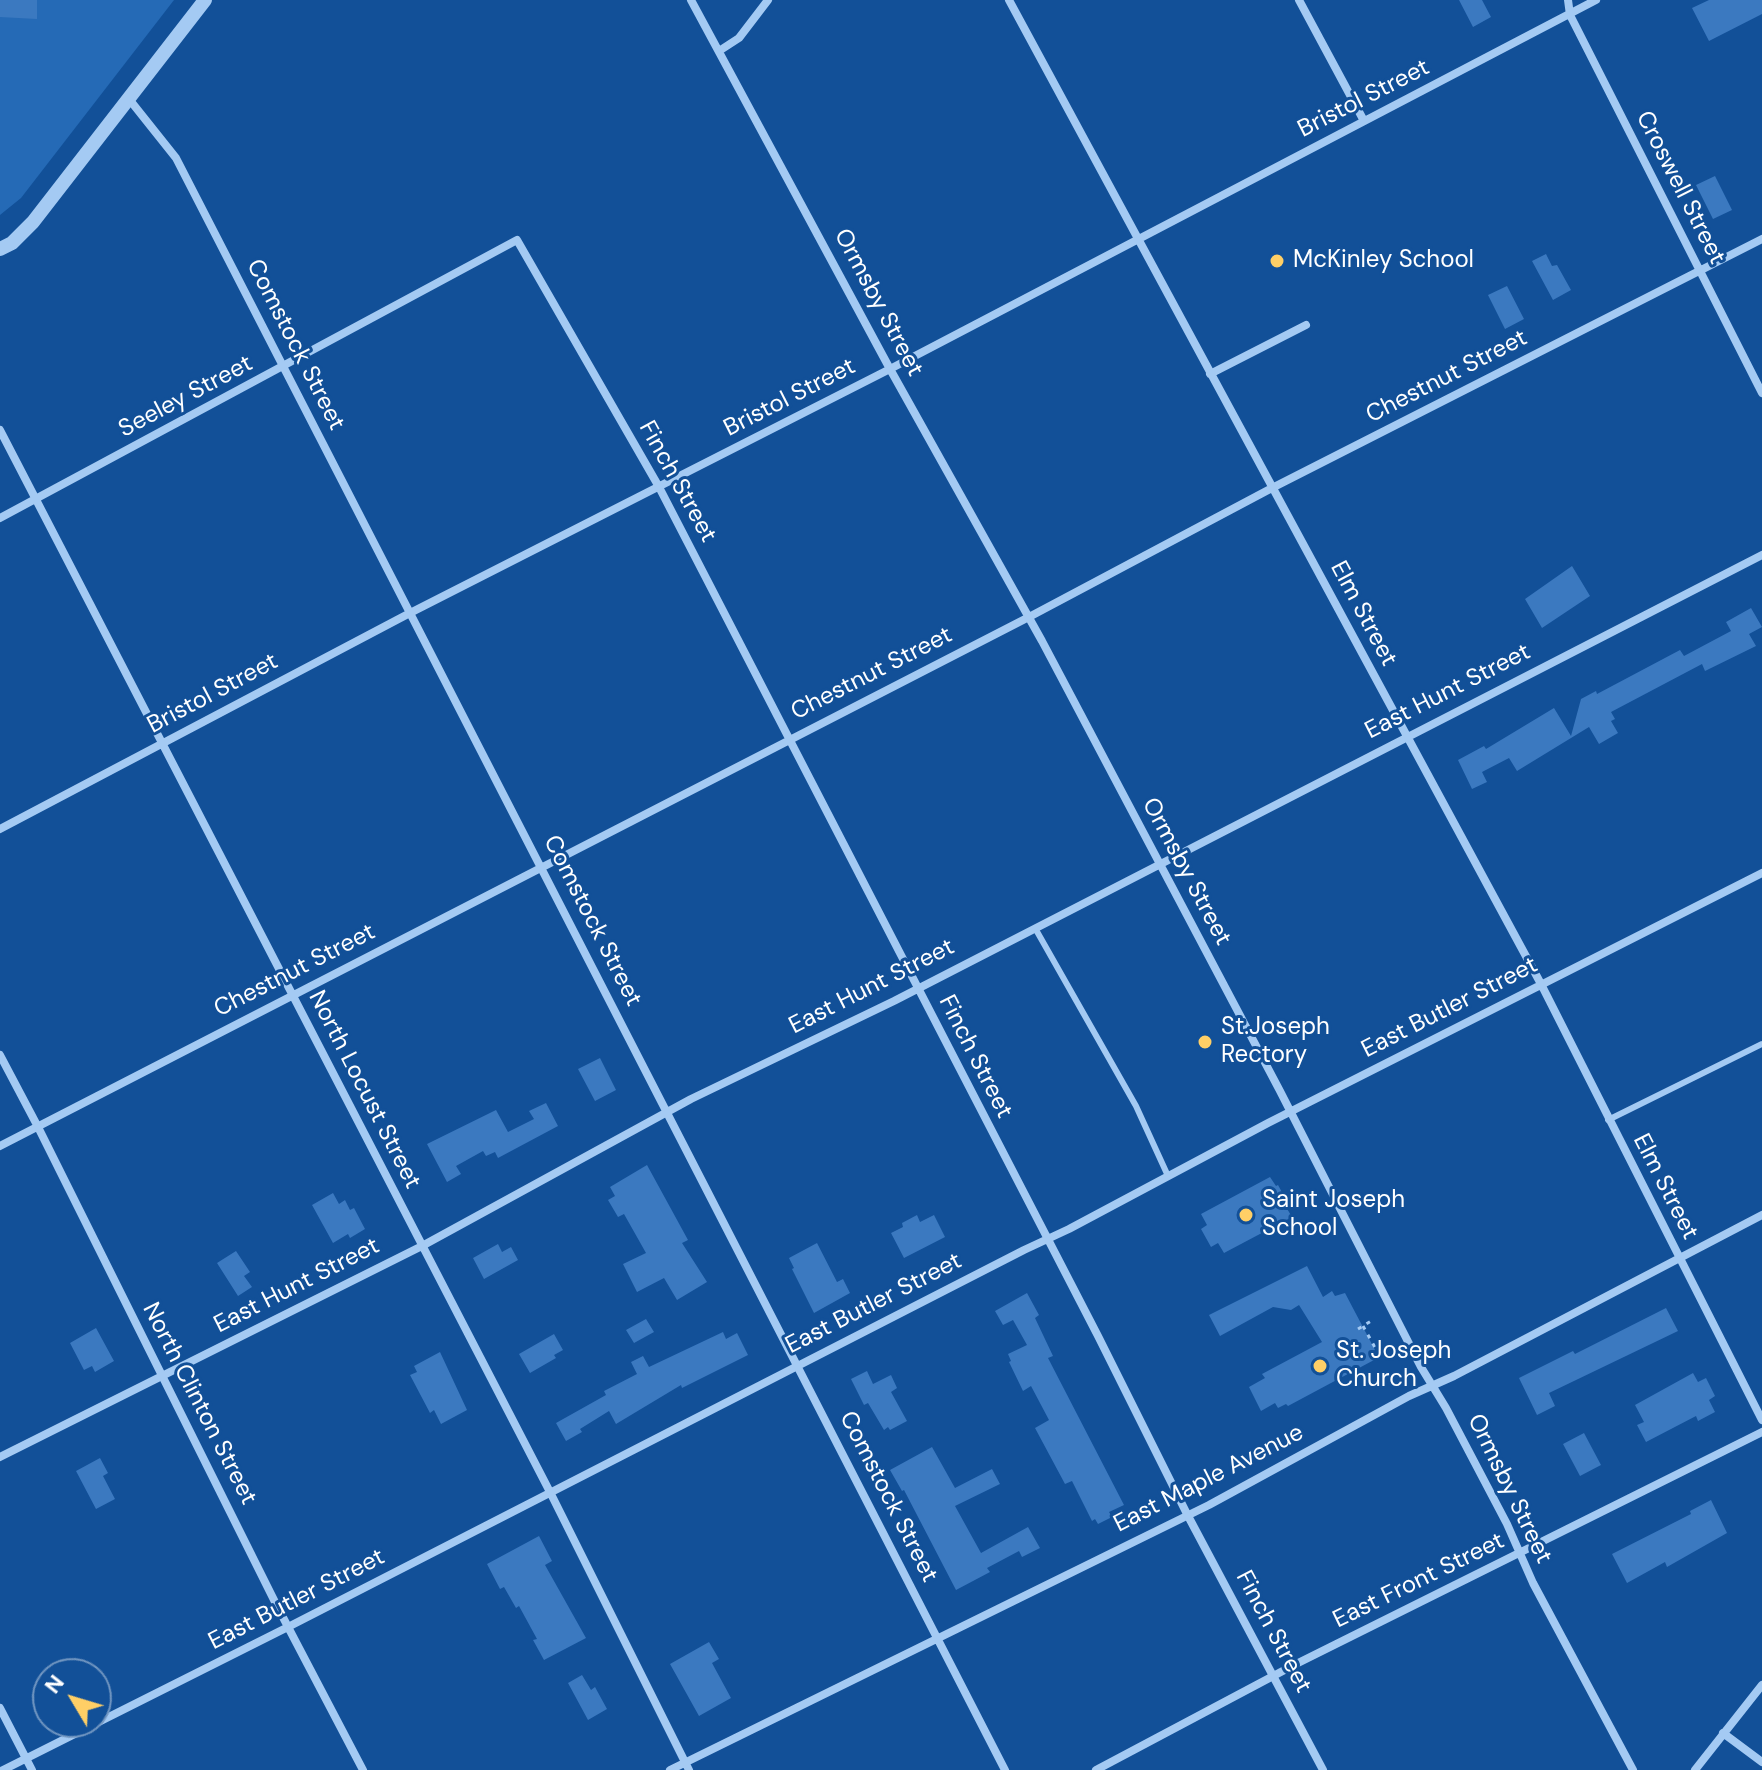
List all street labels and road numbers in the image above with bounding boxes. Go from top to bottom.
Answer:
street label: Bristol Street [1293,54,1435,144]
street label: Croswell Street [1629,107,1731,269]
street label: Ormsby Street [827,224,929,382]
street label: Comstock Street [240,255,350,435]
street label: Chestnut Street [1362,324,1532,430]
street label: Seeley Street [114,350,258,444]
street label: Bristol Street [719,353,861,443]
street label: Finch Street [632,416,722,548]
street label: Elm Street [1323,557,1403,671]
street label: Chestnut Street [787,621,957,727]
street label: East Hunt Street [1361,638,1535,746]
street label: Bristol Street [143,648,283,740]
street label: Ormsby Street [1135,793,1237,951]
street label: Comstock Street [537,831,647,1011]
street label: Chestnut Street [210,918,380,1024]
street label: East Hunt Street [785,933,959,1041]
street label: East Butler Street [1357,951,1543,1065]
street label: North Locust Street [302,986,426,1194]
street label: Finch Street [932,991,1018,1123]
street label: Elm Street [1626,1129,1704,1245]
street label: East Hunt Street [210,1232,384,1340]
street label: East Butler Street [781,1247,967,1361]
street label: North Clinton Street [136,1298,262,1510]
street label: Comstock Street [833,1407,943,1587]
street label: Ormsby Street [1460,1410,1558,1568]
street label: East Maple Avenue [1109,1419,1309,1539]
street label: East Front Street [1329,1527,1509,1635]
street label: East Butler Street [204,1543,390,1657]
street label: Finch Street [1229,1566,1317,1698]

